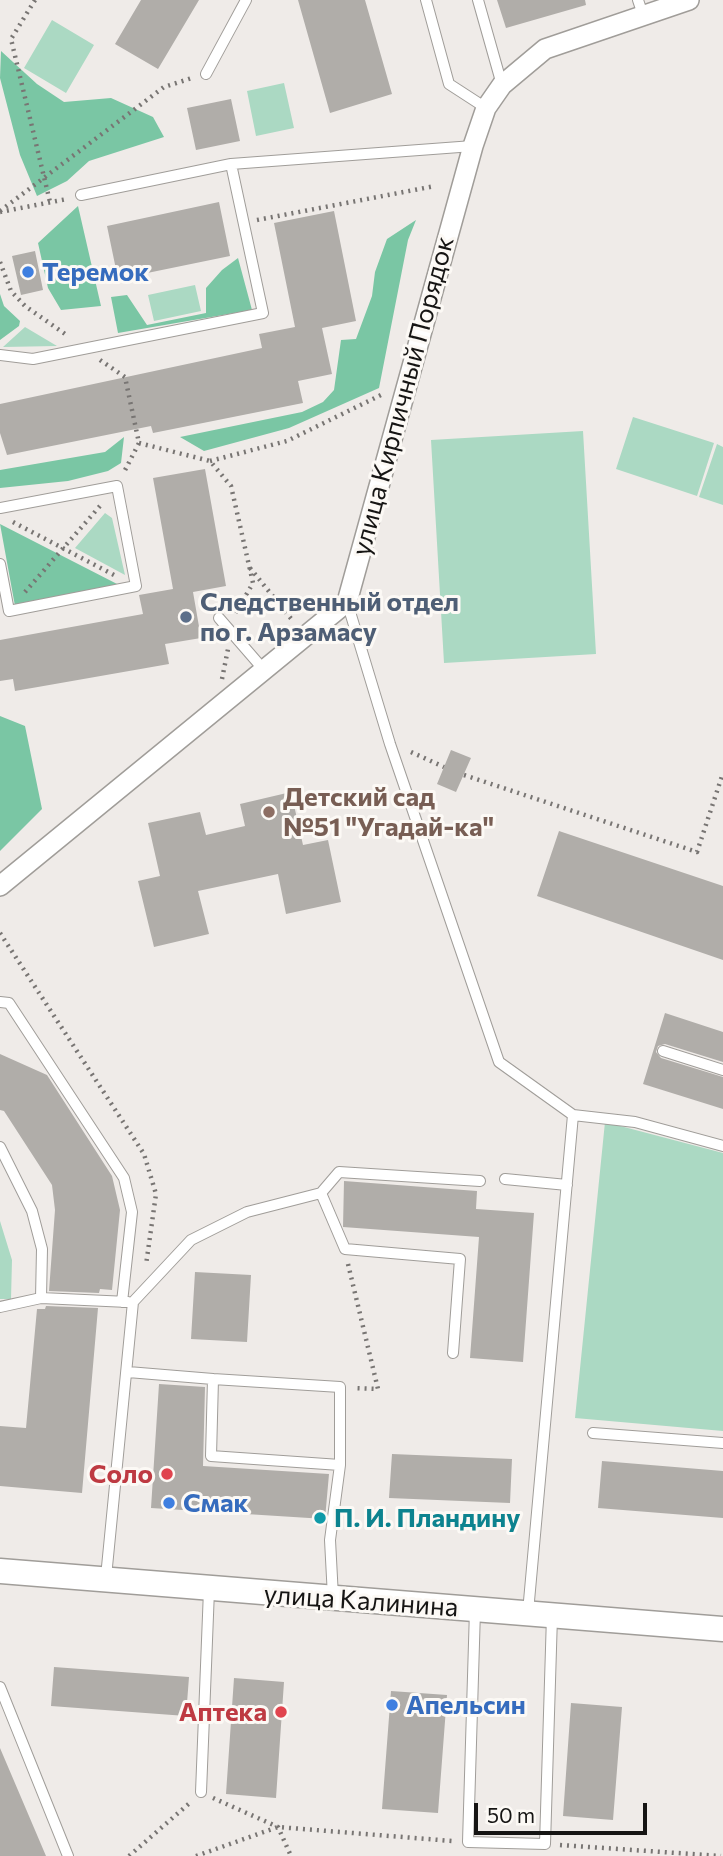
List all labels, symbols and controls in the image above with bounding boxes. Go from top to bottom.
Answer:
street label: улица Кирпичный Порядок [345,233,461,559]
place label: Теремок [42,256,149,288]
marker: Теремок [20,264,36,280]
place label: Следственный отдел по г. Арзамасу [200,586,459,648]
marker: Следственный отдел по г. Арзамасу [178,609,194,625]
place label: Детский сад №51 "Угадай-ка" [283,781,494,842]
marker: Детский сад №51 "Угадай-ка" [261,804,277,820]
place label: Соло [89,1458,153,1490]
marker: Соло [159,1466,175,1482]
place label: Смак [183,1487,248,1519]
marker: Смак [161,1495,177,1511]
place label: П. И. Пландину [334,1502,521,1534]
marker: П. И. Пландину [312,1510,328,1526]
street label: улица Калинина [263,1579,459,1623]
place label: Апельсин [406,1689,526,1721]
place label: Аптека [179,1696,267,1728]
marker: Апельсин [384,1697,400,1713]
marker: Аптека [273,1704,289,1720]
scale bar [478,1790,651,1834]
text: 50 m [487,1802,535,1827]

